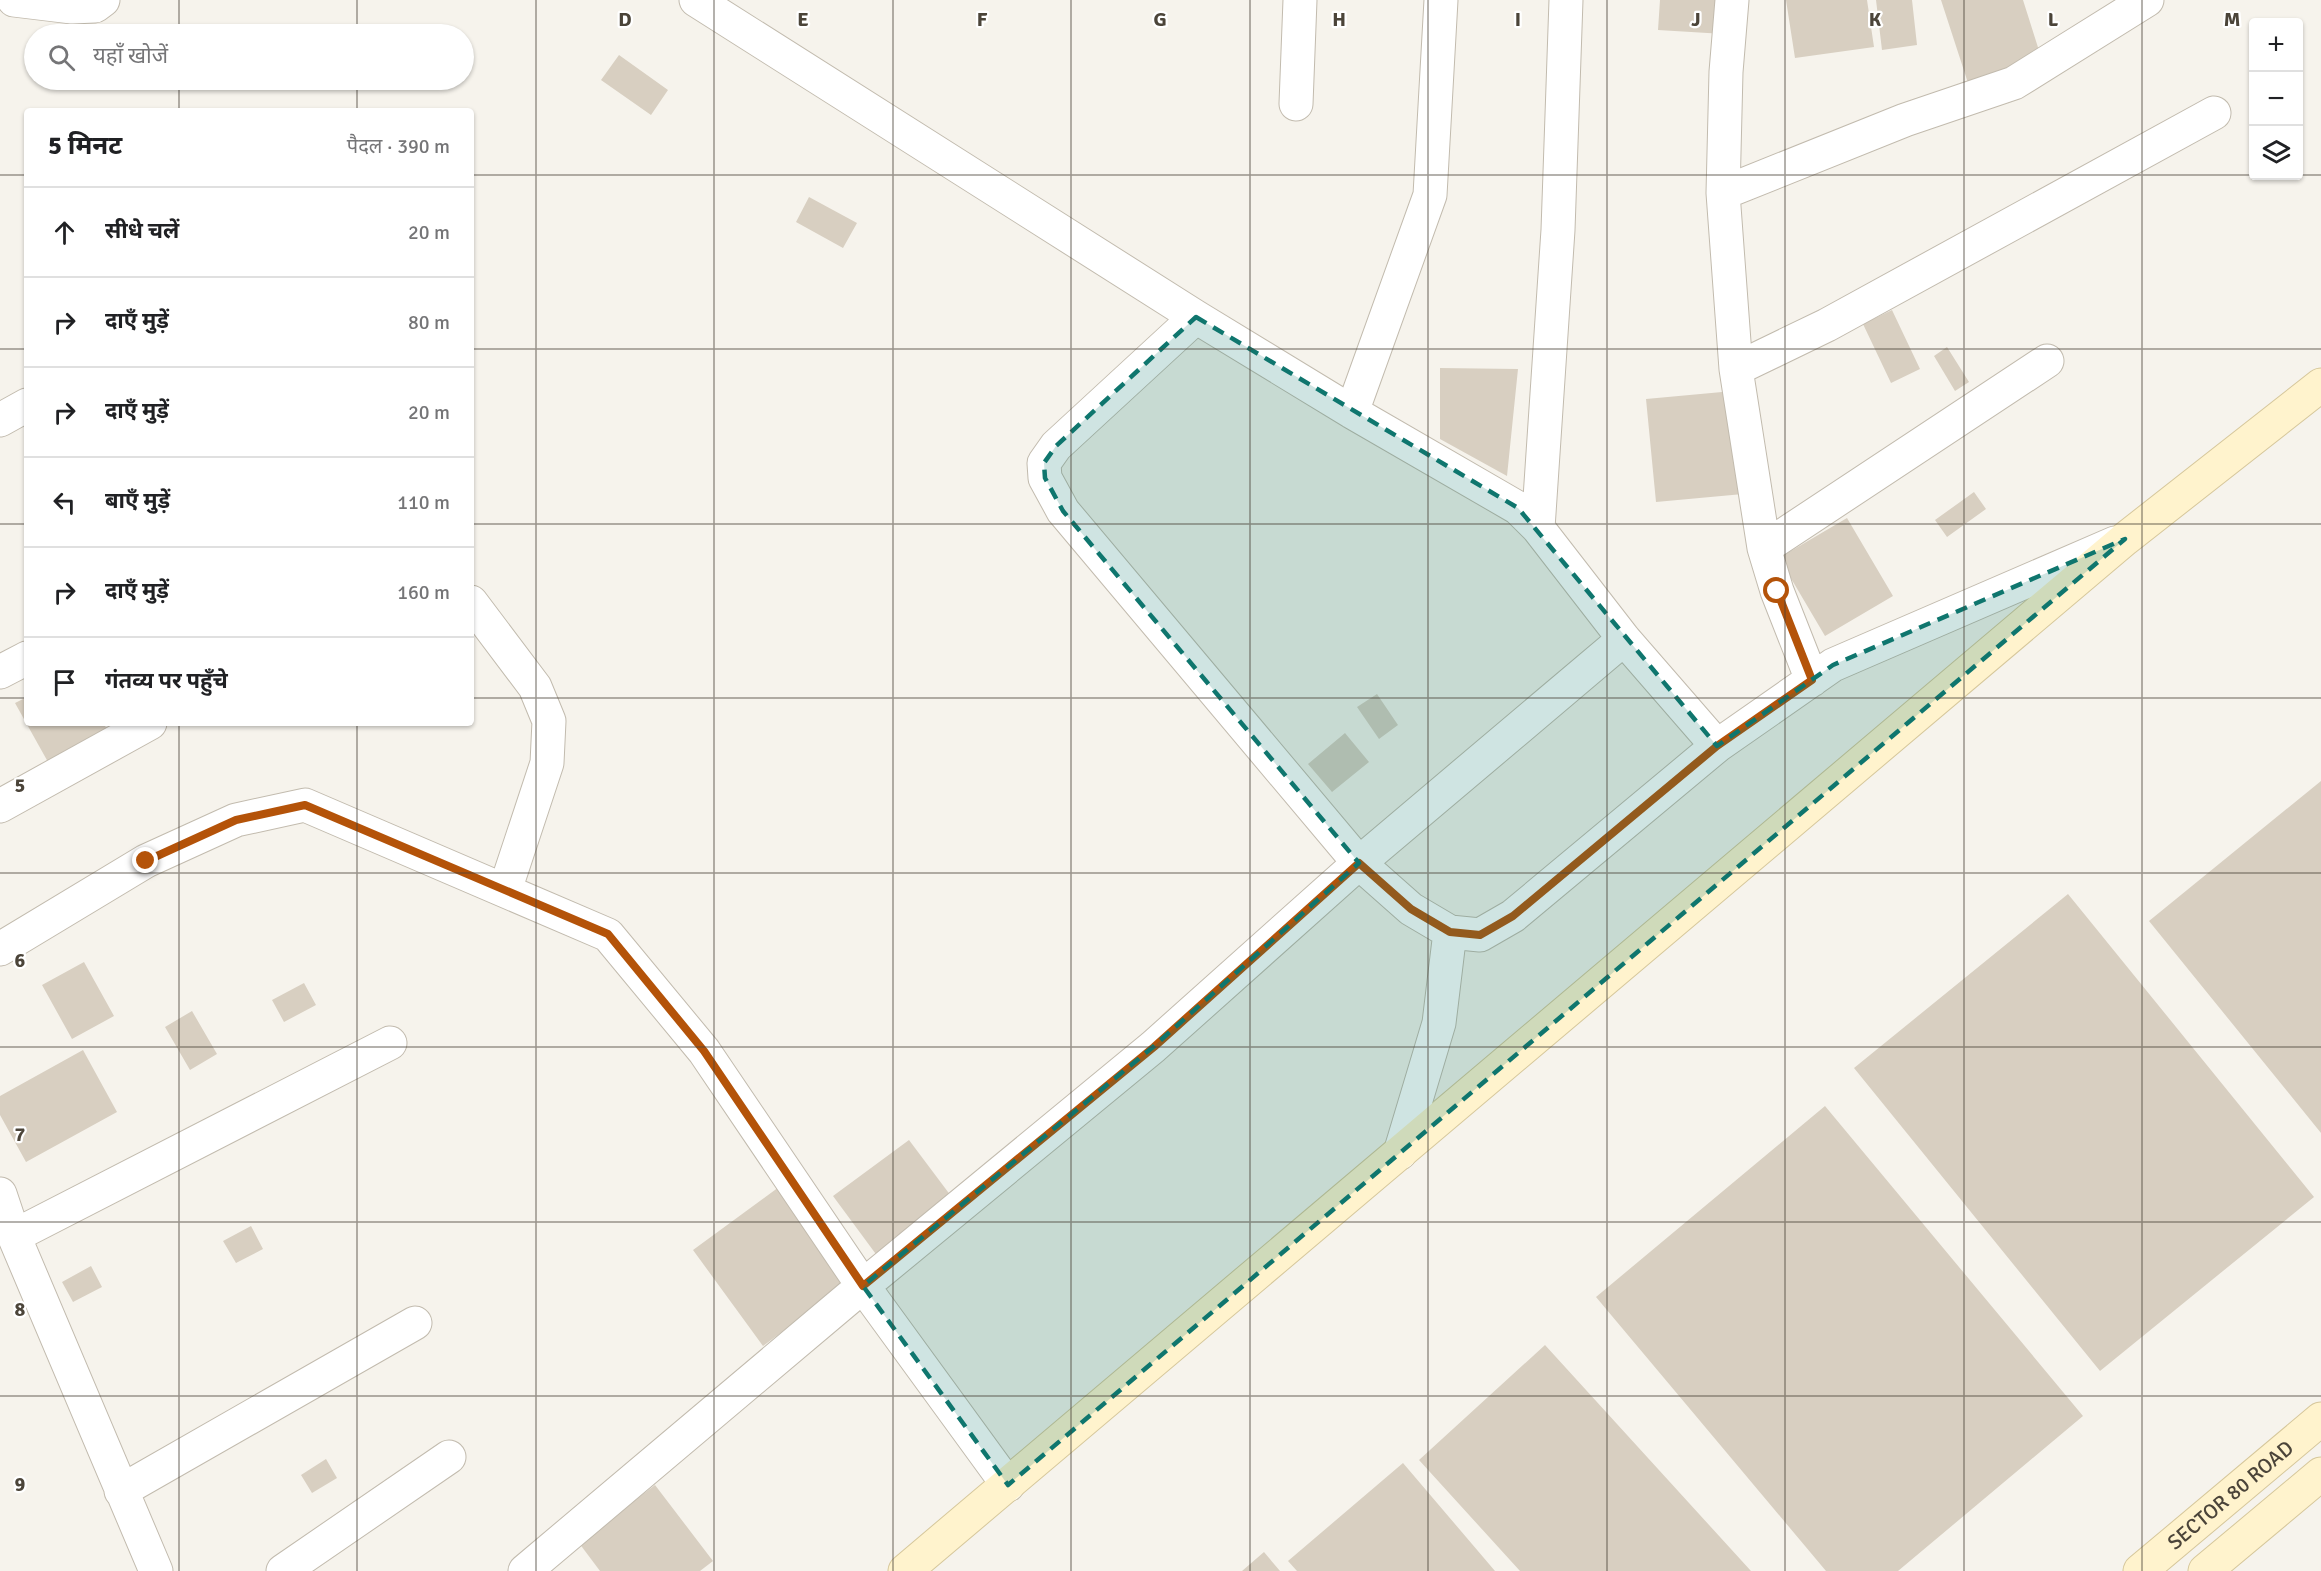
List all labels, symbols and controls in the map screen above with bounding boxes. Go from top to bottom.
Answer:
text: D [618,7,632,32]
text: E [797,7,809,32]
text: F [977,7,988,32]
text: G [1153,7,1167,32]
text: H [1332,7,1346,32]
text: I [1515,7,1521,32]
text: J [1691,7,1701,32]
text: K [1869,7,1882,32]
text: L [2048,7,2059,32]
text: M [2224,7,2240,32]
map controls [2249,18,2303,180]
button: + [2249,18,2303,72]
search box [24,24,474,90]
icon: search [45,41,78,74]
text: यहाँ खोजें [93,42,168,69]
button: − [2249,72,2303,126]
button: layers [2249,126,2303,180]
text: 5 मिनट [48,130,122,162]
text: पैदल · 390 m [347,134,450,159]
icon: ahead [48,216,81,249]
text: सीधे चलें [105,217,179,244]
text: 20 m [408,220,450,245]
icon: right [48,306,81,339]
text: दाएँ मुड़ें [105,307,169,334]
text: 80 m [408,310,450,335]
icon: right [48,396,81,429]
text: दाएँ मुड़ें [105,397,169,424]
text: 20 m [408,400,450,425]
icon: left [48,486,81,519]
text: बाएँ मुड़ें [105,487,170,514]
text: 110 m [397,490,450,515]
icon: right [48,576,81,609]
text: दाएँ मुड़ें [105,577,169,604]
route start [1763,577,1789,603]
text: 160 m [397,580,450,605]
icon: arrive [48,666,81,699]
text: गंतव्य पर पहुँचे [105,667,228,694]
text: 5 [15,773,25,798]
route end [132,847,158,873]
text: 6 [15,948,26,973]
text: 7 [15,1122,26,1147]
text: 8 [15,1297,26,1322]
street label: SECTOR 80 ROAD [2162,1435,2299,1555]
text: 9 [15,1472,26,1497]

